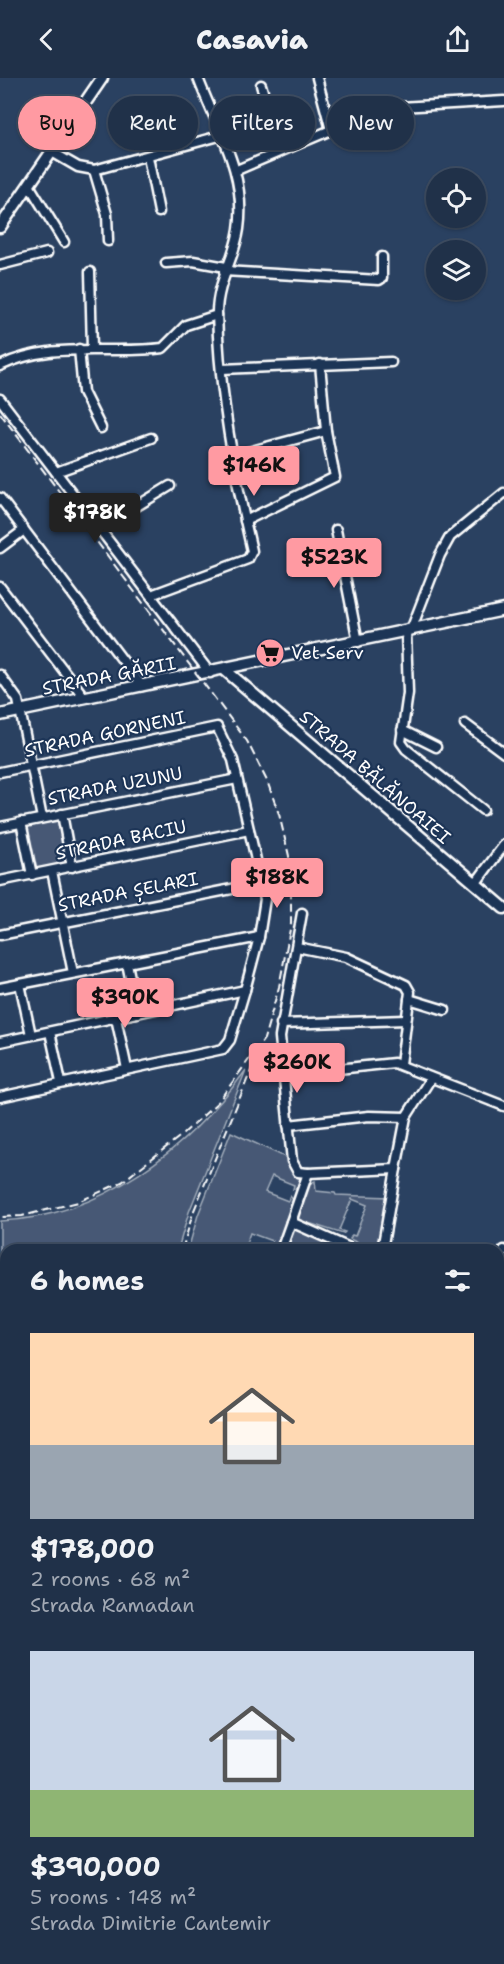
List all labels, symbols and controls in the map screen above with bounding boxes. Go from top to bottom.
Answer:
text: Casavia [196,21,308,58]
icon: back [30,23,63,56]
icon: share [441,23,474,56]
chip: Buy [18,96,96,150]
chip: Rent [108,96,198,150]
chip: Filters [210,96,315,150]
chip: New [327,96,414,150]
map controls [426,168,486,300]
button: locate [426,168,486,228]
button: layers [426,240,486,300]
pin: $146K [212,446,296,497]
text: $146K [222,452,286,478]
pin: $178K [53,493,137,544]
text: $178K [63,499,127,525]
pin: $523K [292,538,376,589]
text: $523K [300,544,368,570]
supermarket icon: Vet Serv [254,637,286,669]
place label: Vet Serv [291,641,364,665]
street label: STRADA GĂRII [40,651,178,701]
street label: STRADA GORNENI [22,705,188,763]
street label: STRADA BĂLĂNOAIEI [294,705,456,849]
street label: STRADA UZUNU [45,761,185,811]
street label: STRADA BACIU [53,814,189,866]
pin: $188K [235,858,319,909]
text: $188K [245,864,309,890]
street label: STRADA ȘELARI [56,867,200,917]
pin: $390K [83,978,167,1029]
text: $390K [91,984,159,1010]
pin: $260K [255,1043,339,1094]
text: $260K [263,1049,331,1075]
text: 6 homes [30,1263,144,1298]
icon: filters [441,1264,474,1297]
icon: home [198,1372,306,1480]
text: $178,000 [30,1531,155,1566]
text: 2 rooms · 68 m² [30,1566,190,1592]
text: Strada Ramadan [30,1592,194,1618]
icon: home [198,1690,306,1798]
text: $390,000 [30,1849,161,1884]
text: 5 rooms · 148 m² [30,1884,196,1910]
text: Strada Dimitrie Cantemir [30,1910,271,1936]

